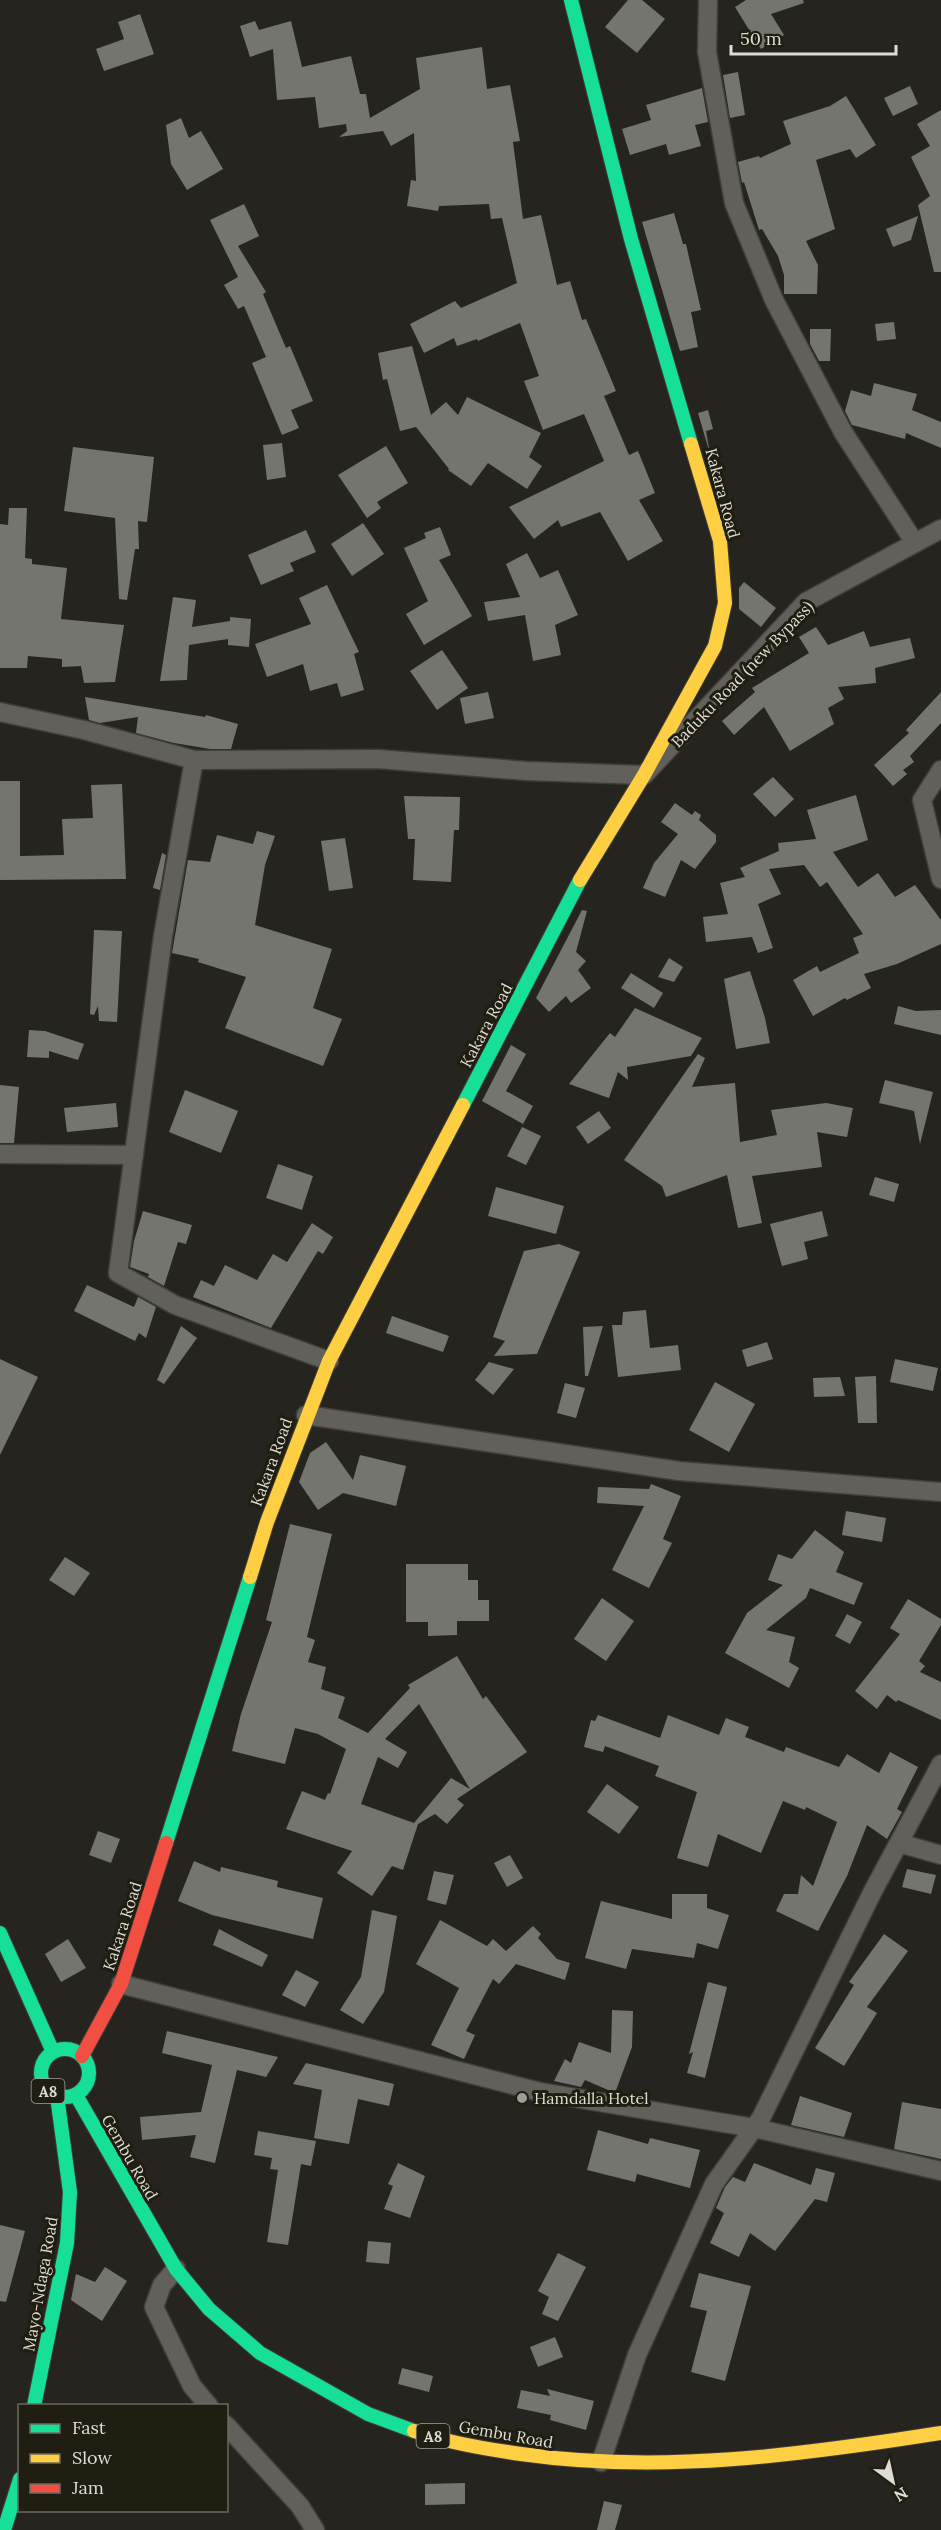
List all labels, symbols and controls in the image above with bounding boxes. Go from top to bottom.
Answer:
scale bar [731,18,896,56]
text: 50 m [740,27,782,50]
street label: Kakara Road [701,446,745,541]
street label: Baduku Road (new Bypass) [667,596,818,752]
street label: Kakara Road [455,979,517,1071]
street label: Kakara Road [246,1415,296,1509]
street label: Kakara Road [98,1879,146,1973]
road number: A8 [32,2079,64,2103]
place label: Hamdalla Hotel [534,2088,649,2108]
marker: Hamdalla Hotel [515,2091,529,2105]
street label: Gembu Road [97,2111,163,2204]
street label: Mayo-Ndaga Road [18,2215,62,2353]
legend [18,2404,228,2512]
text: Fast [72,2416,106,2439]
street label: Gembu Road [457,2416,555,2452]
road number: A8 [416,2424,450,2448]
text: Slow [72,2446,112,2469]
north arrow [863,2452,923,2512]
text: Jam [71,2476,104,2499]
text: N [891,2483,912,2506]

